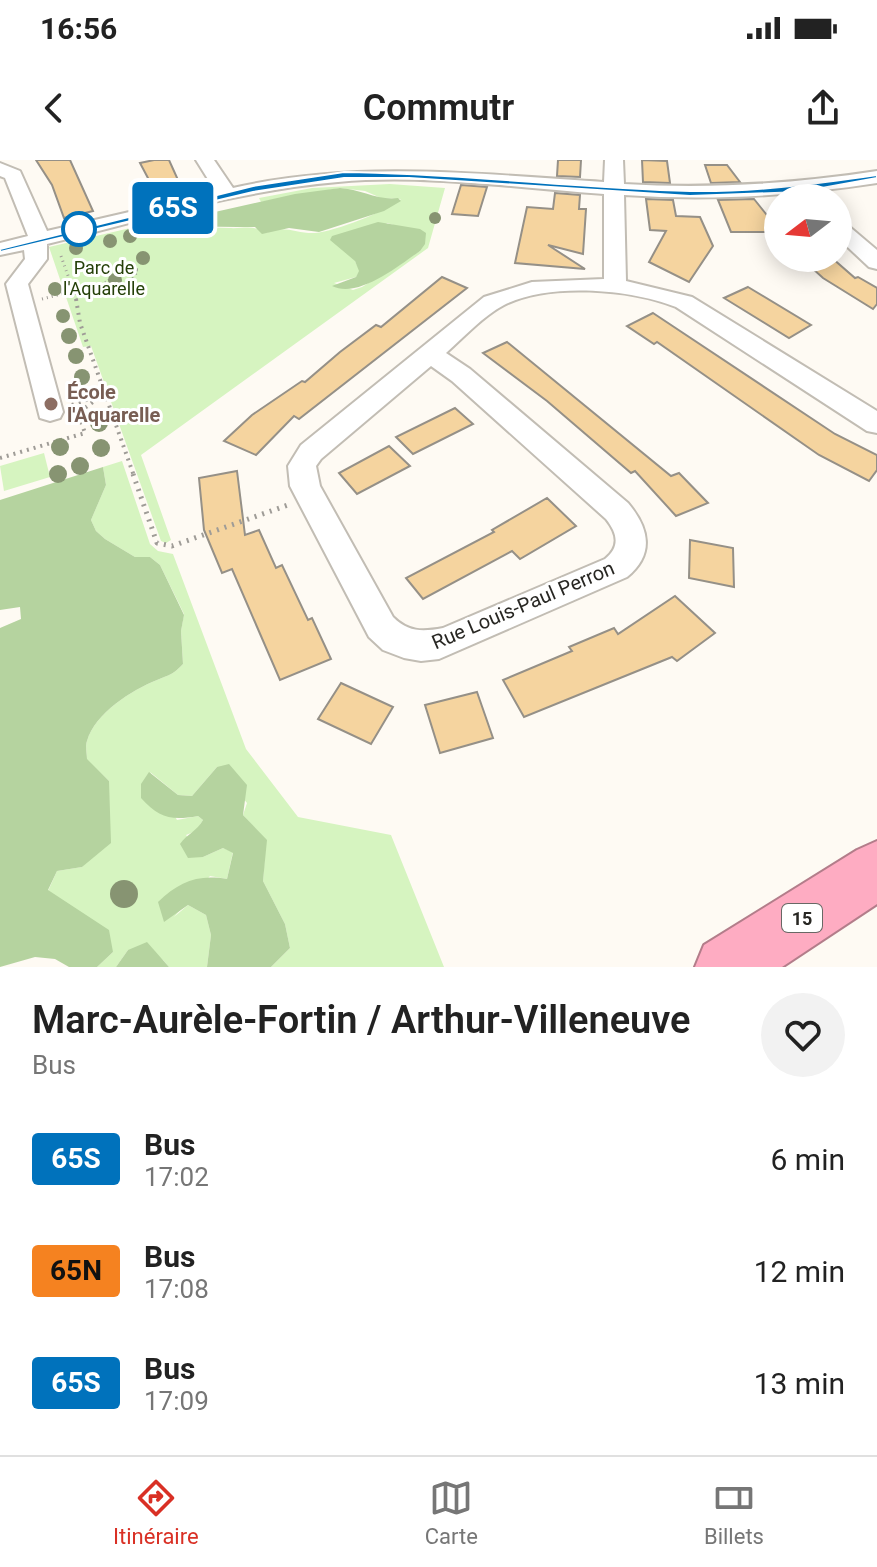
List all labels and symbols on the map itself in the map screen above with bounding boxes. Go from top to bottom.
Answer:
line badge: 65S [127,182,219,234]
north arrow [764,184,852,272]
unlabelled marker [62,212,96,246]
park label: Parc de l'Aquarelle [63,257,145,299]
place label: École l'Aquarelle [67,380,160,427]
marker: École l'Aquarelle [42,395,60,413]
street label: Rue Louis-Paul Perron [428,556,618,654]
road number: 15 [782,904,822,932]

